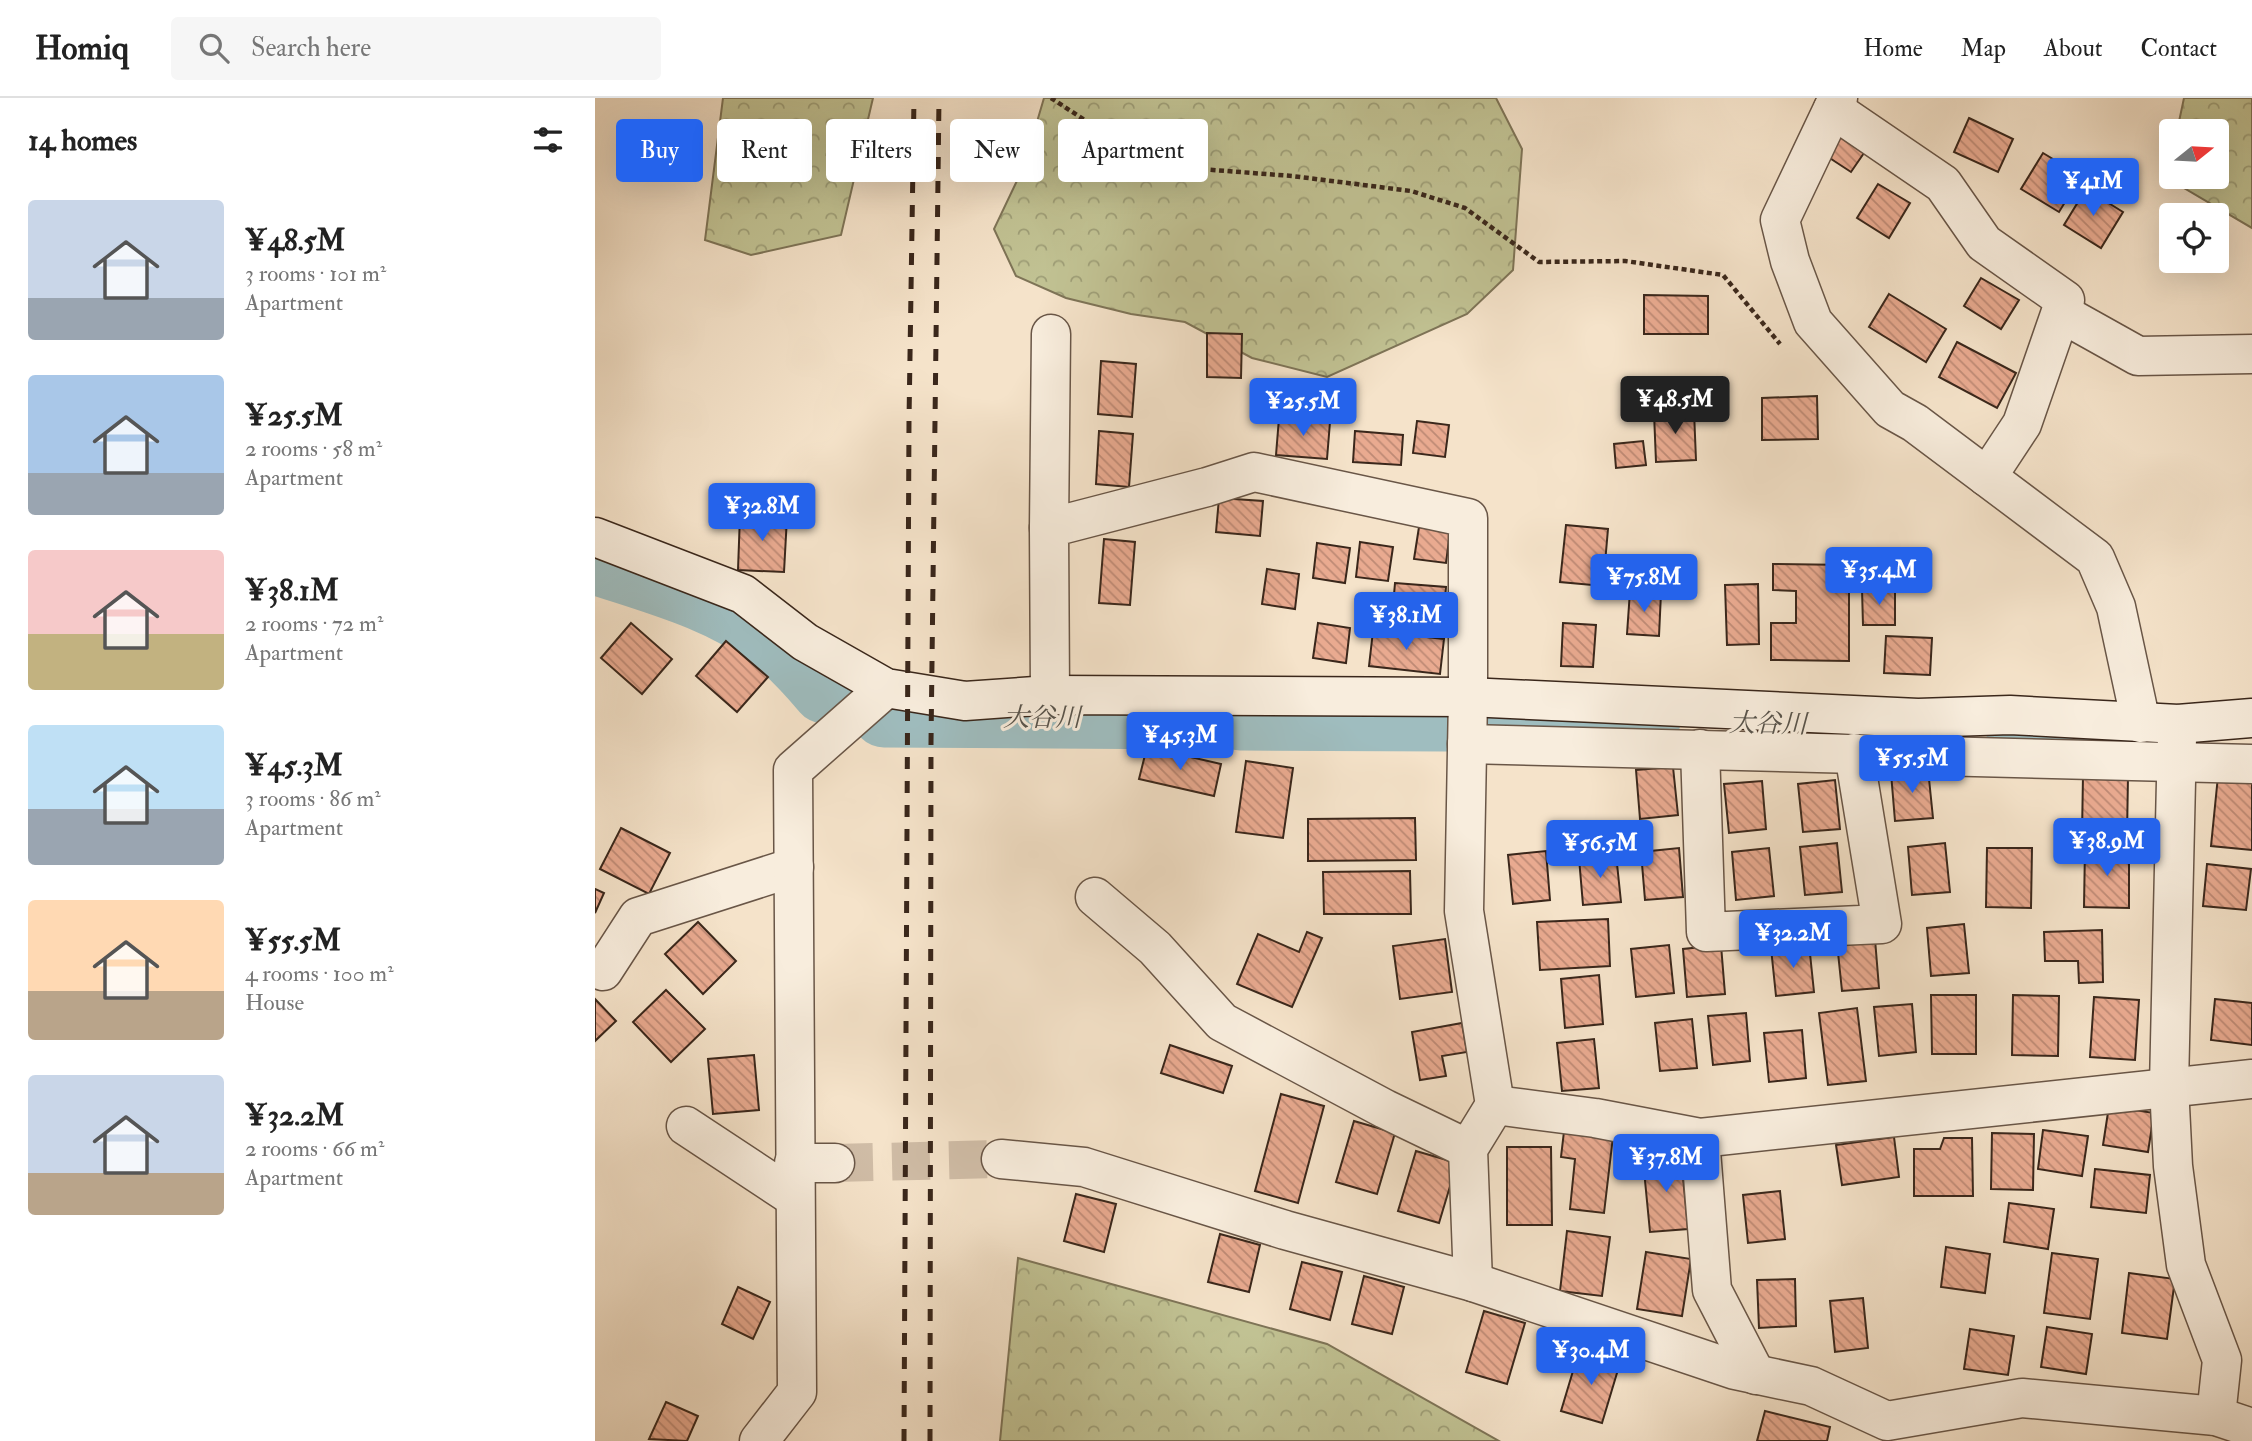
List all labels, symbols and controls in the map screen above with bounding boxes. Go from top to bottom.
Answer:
search box [171,17,661,80]
text: Homiq [35,28,129,69]
icon: search [195,29,233,67]
text: Search here [251,32,371,64]
text: Home [1863,33,1923,64]
text: Map [1961,33,2006,64]
text: About [2044,33,2103,64]
text: Contact [2141,33,2217,64]
chip: Buy [616,119,703,182]
chip: Rent [717,119,812,182]
chip: Filters [826,119,936,182]
chip: New [950,119,1044,182]
chip: Apartment [1058,119,1208,182]
north arrow [2159,119,2229,189]
map controls [2159,119,2229,273]
icon: filters [529,121,567,159]
text: 14 homes [28,122,137,159]
pin: ¥41M [2052,158,2134,218]
text: ¥41M [2063,166,2123,195]
button: locate [2159,203,2229,273]
text: ¥48.5M [245,222,345,259]
icon: home [84,228,168,312]
text: 3 rooms · 101 m² [245,259,386,288]
text: Apartment [245,288,343,317]
pin: ¥48.5M [1618,376,1732,436]
pin: ¥25.5M [1246,378,1360,438]
text: ¥48.5M [1637,384,1713,413]
text: ¥25.5M [1265,386,1341,415]
text: ¥25.5M [245,397,343,434]
icon: home [84,403,168,487]
text: 2 rooms · 58 m² [245,434,382,463]
text: Apartment [245,463,343,492]
pin: ¥32.8M [705,484,819,543]
text: ¥32.8M [724,491,800,520]
pin: ¥35.4M [1822,547,1936,607]
pin: ¥75.8M [1587,554,1701,614]
text: ¥35.4M [1841,555,1917,584]
text: ¥75.8M [1606,562,1682,591]
text: ¥38.1M [245,572,339,609]
icon: home [84,578,168,662]
pin: ¥38.1M [1349,592,1463,652]
text: ¥38.1M [1370,600,1442,629]
text: 2 rooms · 72 m² [245,609,383,638]
text: Apartment [245,638,343,667]
water label: 大谷川 [1003,702,1084,734]
water label: 大谷川 [1729,707,1810,741]
pin: ¥45.3M [1123,712,1237,772]
text: ¥45.3M [1143,720,1217,749]
pin: ¥55.5M [1855,736,1969,795]
text: ¥55.5M [1875,743,1949,772]
text: ¥45.3M [245,747,343,784]
icon: home [84,753,168,837]
text: 3 rooms · 86 m² [245,784,381,813]
text: Apartment [245,813,343,842]
pin: ¥38.9M [2050,818,2164,878]
pin: ¥56.5M [1543,820,1657,880]
text: ¥38.9M [2069,826,2145,855]
text: ¥56.5M [1562,828,1638,857]
pin: ¥32.2M [1736,910,1850,970]
text: ¥32.2M [1755,918,1831,947]
text: ¥55.5M [245,922,341,959]
icon: home [84,928,168,1012]
text: 4 rooms · 100 m² [245,959,394,988]
text: House [245,988,304,1017]
text: ¥32.2M [245,1097,344,1134]
icon: home [84,1103,168,1187]
text: 2 rooms · 66 m² [245,1134,384,1163]
pin: ¥37.8M [1609,1134,1723,1194]
text: ¥37.8M [1629,1142,1703,1171]
text: Apartment [245,1163,343,1192]
pin: ¥30.4M [1534,1328,1648,1387]
text: ¥30.4M [1552,1335,1630,1364]

